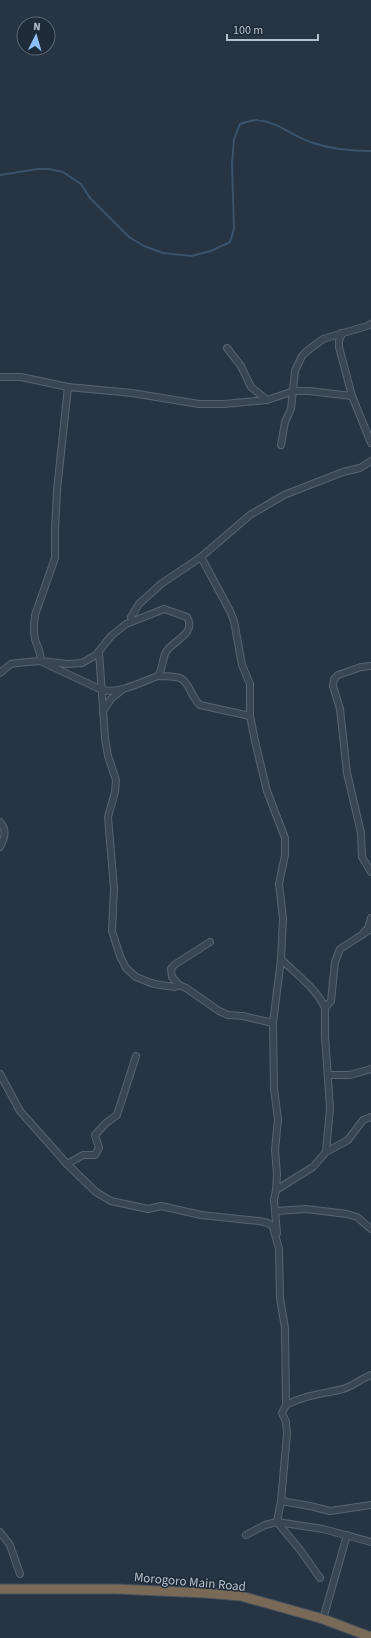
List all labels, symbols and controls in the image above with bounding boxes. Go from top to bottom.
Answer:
north arrow [16,16,56,56]
scale bar [227,16,318,42]
text: N [33,19,41,34]
text: 100 m [233,22,263,39]
street label: Morogoro Main Road [133,1568,247,1596]

